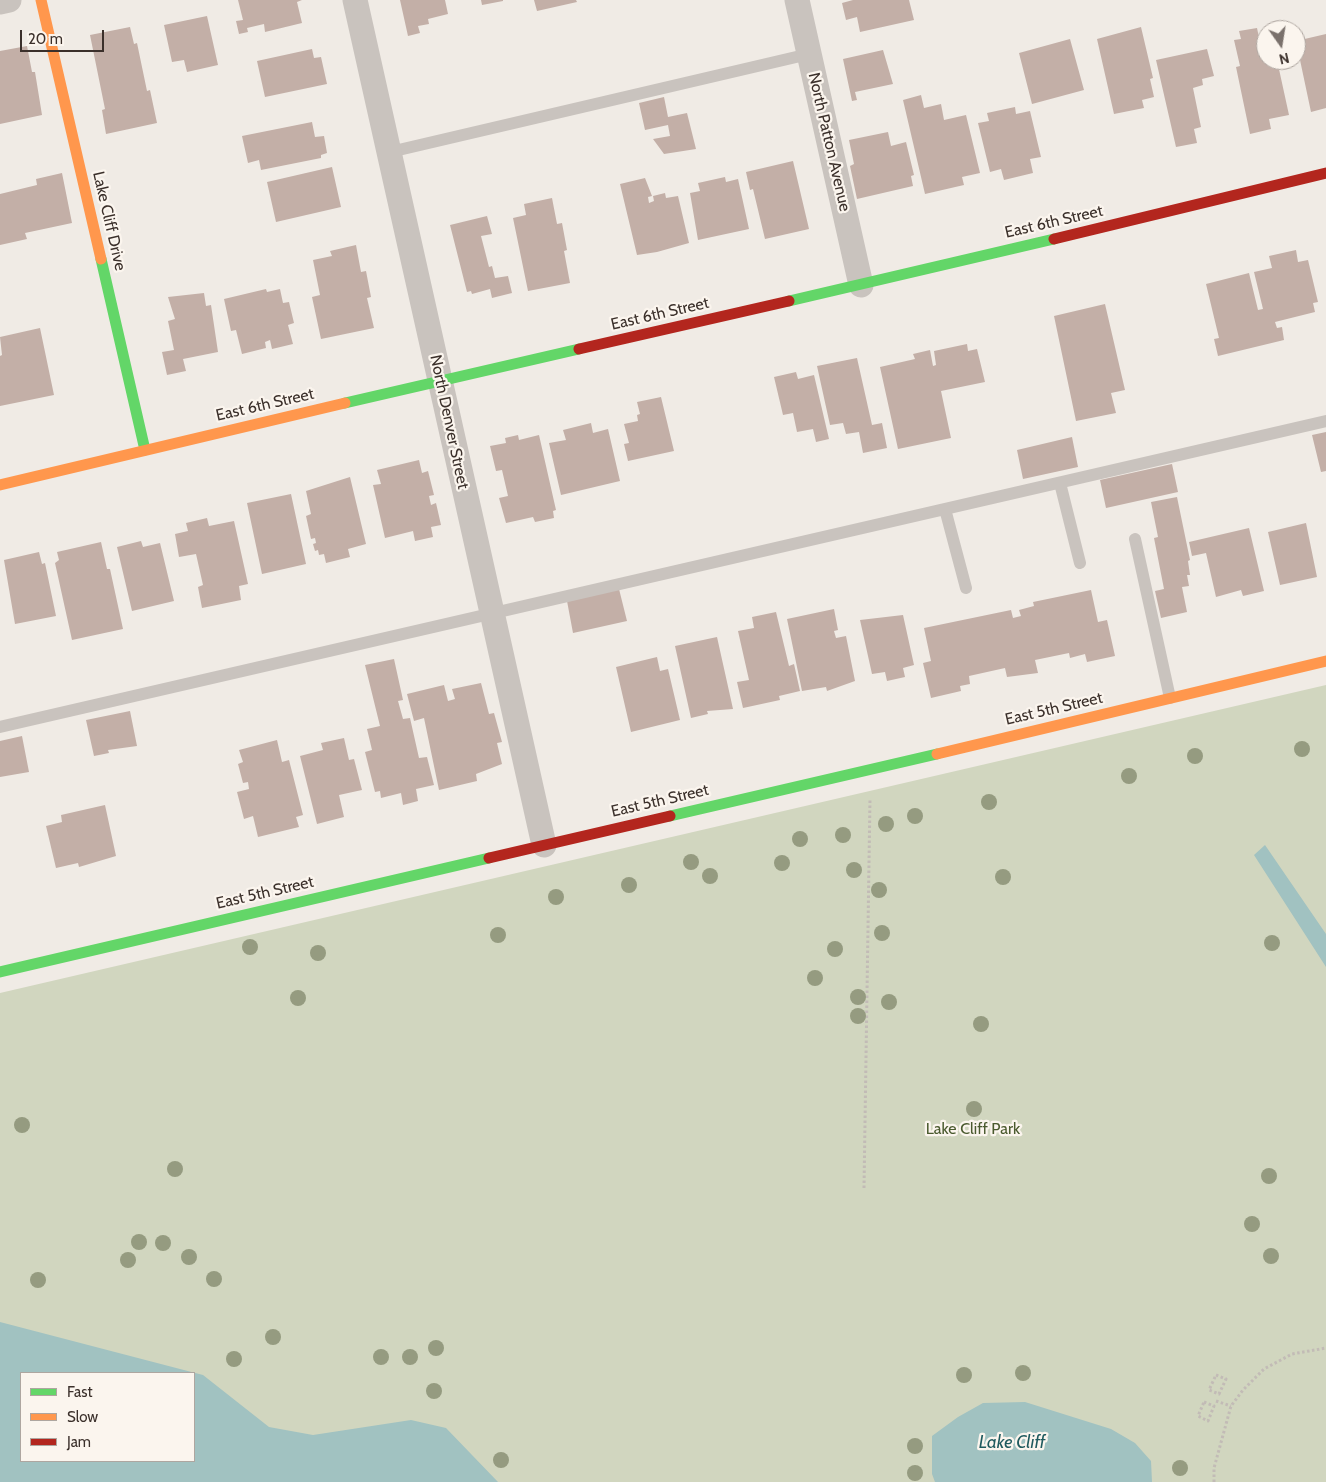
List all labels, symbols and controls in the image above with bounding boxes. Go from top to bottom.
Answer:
scale bar [22,20,106,52]
north arrow [1256,20,1306,70]
text: 20 m [28,30,63,48]
text: N [1277,49,1291,69]
street label: North Patton Avenue [804,71,854,213]
street label: Lake Cliff Drive [88,169,130,273]
street label: East 6th Street [1003,201,1105,243]
street label: East 6th Street [609,293,711,335]
street label: North Denver Street [425,353,473,491]
street label: East 6th Street [214,384,316,426]
street label: East 5th Street [1003,688,1105,730]
street label: East 5th Street [609,780,711,822]
street label: East 5th Street [214,872,316,914]
park label: Lake Cliff Park [926,1119,1020,1139]
legend [20,1372,195,1462]
text: Fast [67,1383,92,1401]
text: Slow [67,1408,98,1426]
water label: Lake Cliff [979,1432,1045,1454]
text: Jam [67,1433,91,1451]

